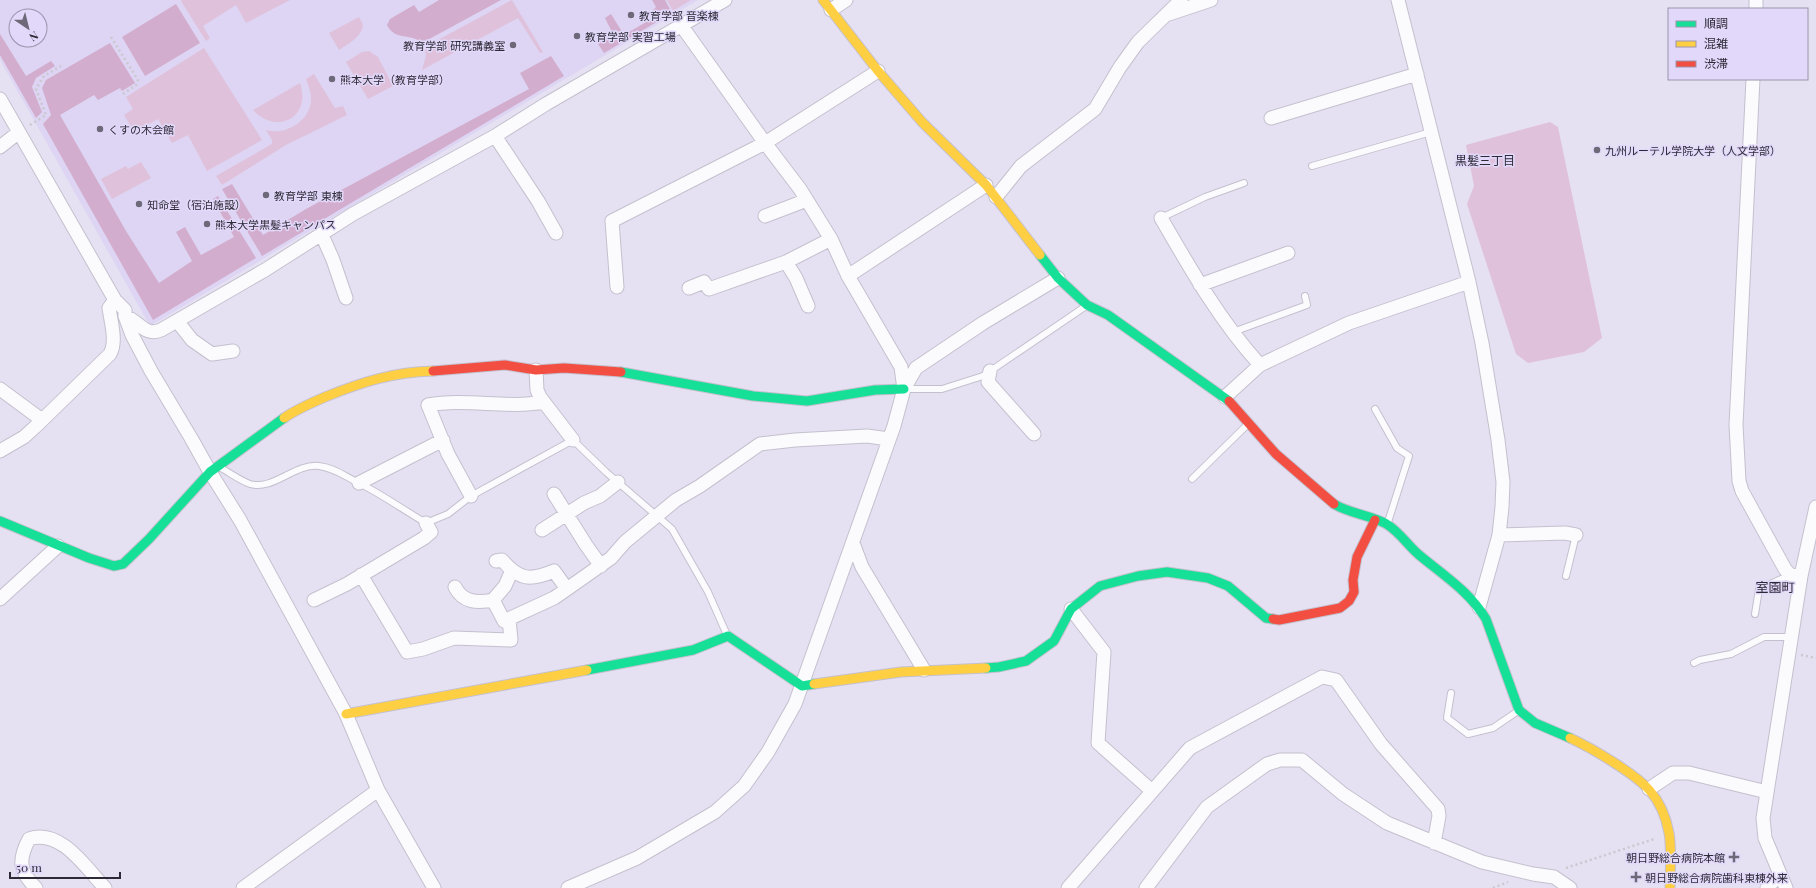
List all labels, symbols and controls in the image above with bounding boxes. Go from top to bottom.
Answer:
north arrow [8,8,48,48]
place label: 教育学部 音楽棟 [639,8,719,23]
legend [1668,8,1808,80]
marker: 教育学部 音楽棟 [626,10,636,20]
text: 順調 [1704,15,1728,31]
text: N [26,28,42,45]
place label: 教育学部 実習工場 [585,29,676,44]
marker: 教育学部 実習工場 [572,31,582,41]
text: 混雑 [1704,35,1728,51]
place label: 教育学部 研究講義室 [403,38,505,53]
marker: 教育学部 研究講義室 [508,40,518,50]
text: 渋滞 [1704,55,1728,71]
place label: 熊本大学（教育学部） [340,72,450,87]
marker: 熊本大学（教育学部） [327,74,337,84]
place label: くすの木会館 [108,122,174,137]
marker: くすの木会館 [95,124,105,134]
place label: 九州ルーテル学院大学（人文学部） [1605,143,1781,158]
marker: 九州ルーテル学院大学（人文学部） [1592,145,1602,155]
district label: 黒髪三丁目 [1455,152,1515,168]
place label: 教育学部 東棟 [274,188,343,203]
marker: 教育学部 東棟 [261,190,271,200]
place label: 知命堂（宿泊施設） [147,197,246,212]
marker: 知命堂（宿泊施設） [134,199,144,209]
place label: 熊本大学黒髪キャンパス [215,217,336,232]
marker: 熊本大学黒髪キャンパス [202,219,212,229]
district label: 室園町 [1755,578,1795,595]
place label: 朝日野総合病院本館 [1626,850,1725,865]
marker: 朝日野総合病院本館 [1728,851,1740,863]
scale bar [10,854,120,880]
text: 50 m [16,859,42,875]
place label: 朝日野総合病院歯科東棟外来 [1645,870,1788,885]
marker: 朝日野総合病院歯科東棟外来 [1630,871,1642,883]

